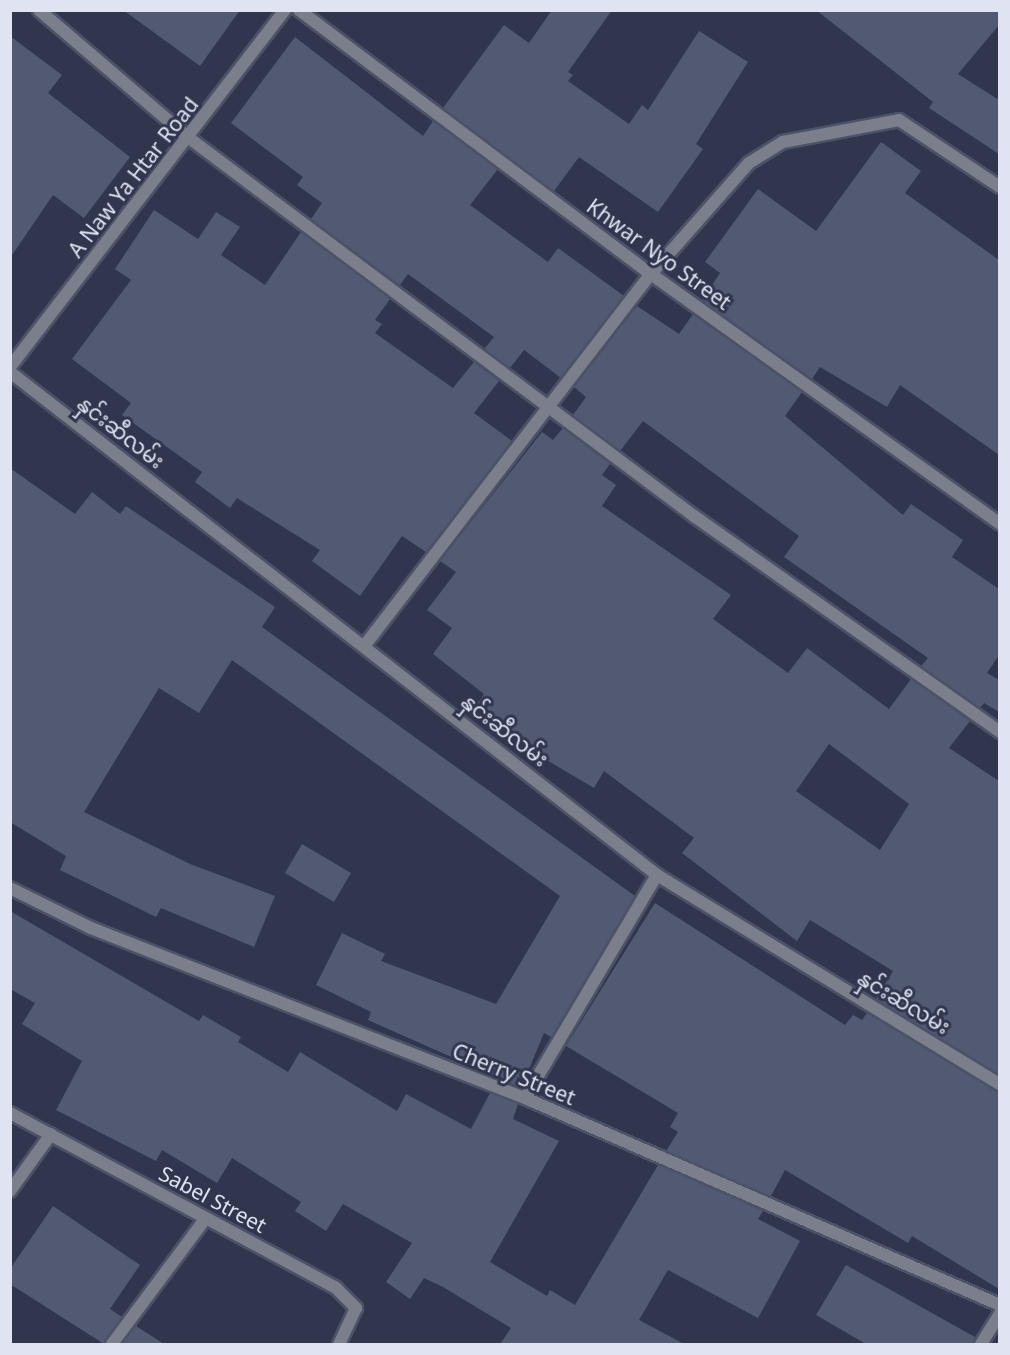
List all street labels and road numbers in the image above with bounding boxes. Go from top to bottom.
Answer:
street label: A Naw Ya Htar Road [63,92,203,262]
street label: Khwar Nyo Street [582,193,736,315]
street label: နှင်းဆီလမ်း [73,390,169,474]
street label: နှင်းဆီလမ်း [457,688,553,772]
street label: နှင်းဆီလမ်း [853,965,955,1039]
street label: Cherry Street [449,1038,579,1110]
street label: Sabel Street [155,1160,271,1238]

